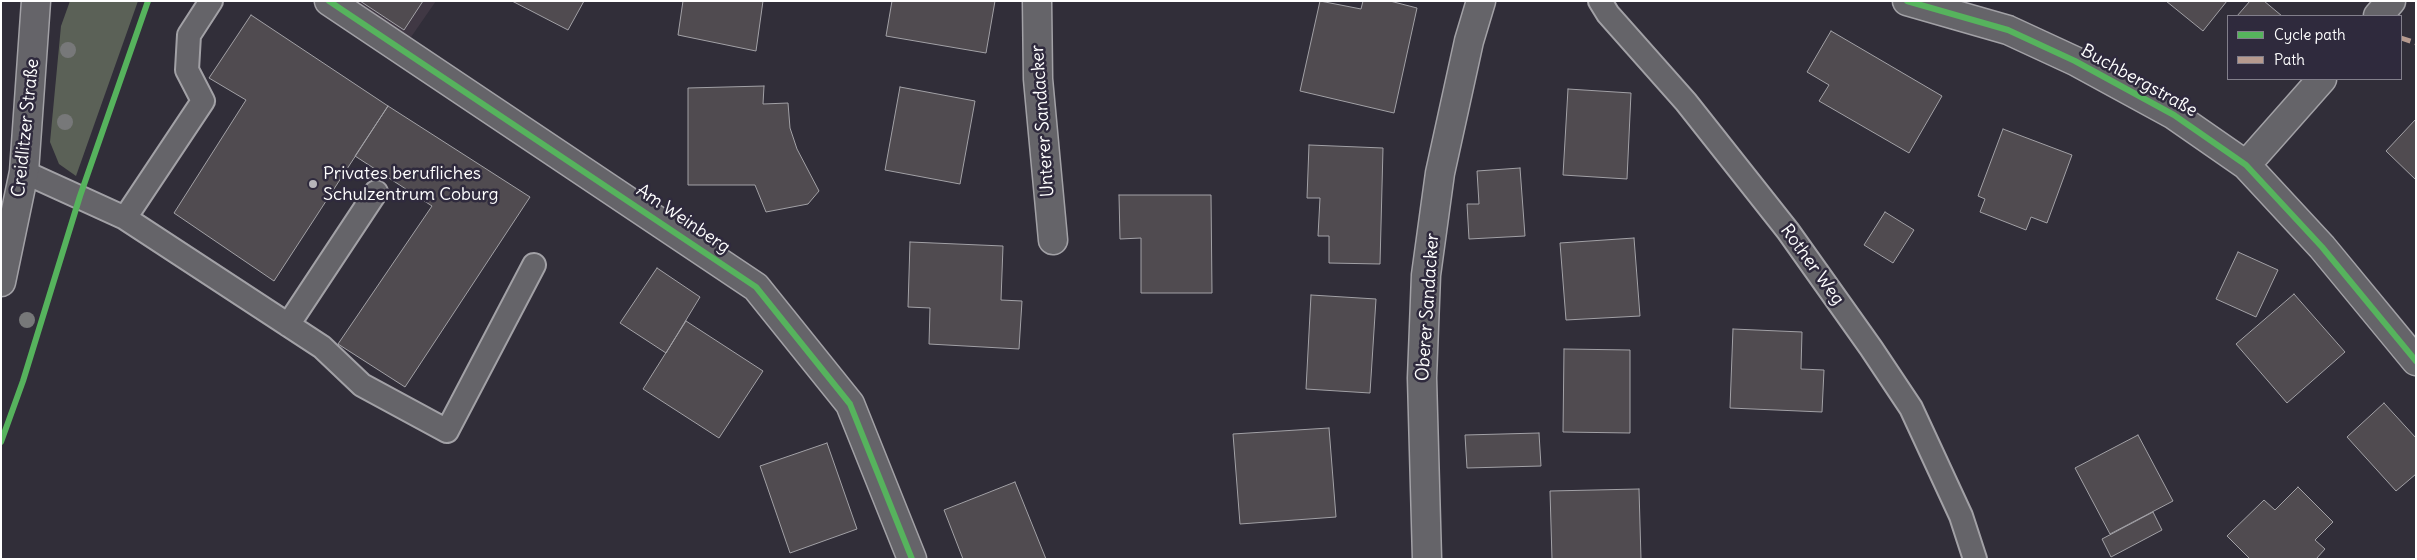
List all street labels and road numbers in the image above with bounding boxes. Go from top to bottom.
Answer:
street label: Buchbergstraße [2077,40,2201,122]
street label: Unterer Sandacker [1027,44,1059,198]
street label: Creidlitzer Straße [8,58,44,198]
street label: Am Weinberg [632,180,734,258]
street label: Rother Weg [1775,220,1849,310]
street label: Oberer Sandacker [1412,232,1444,382]

